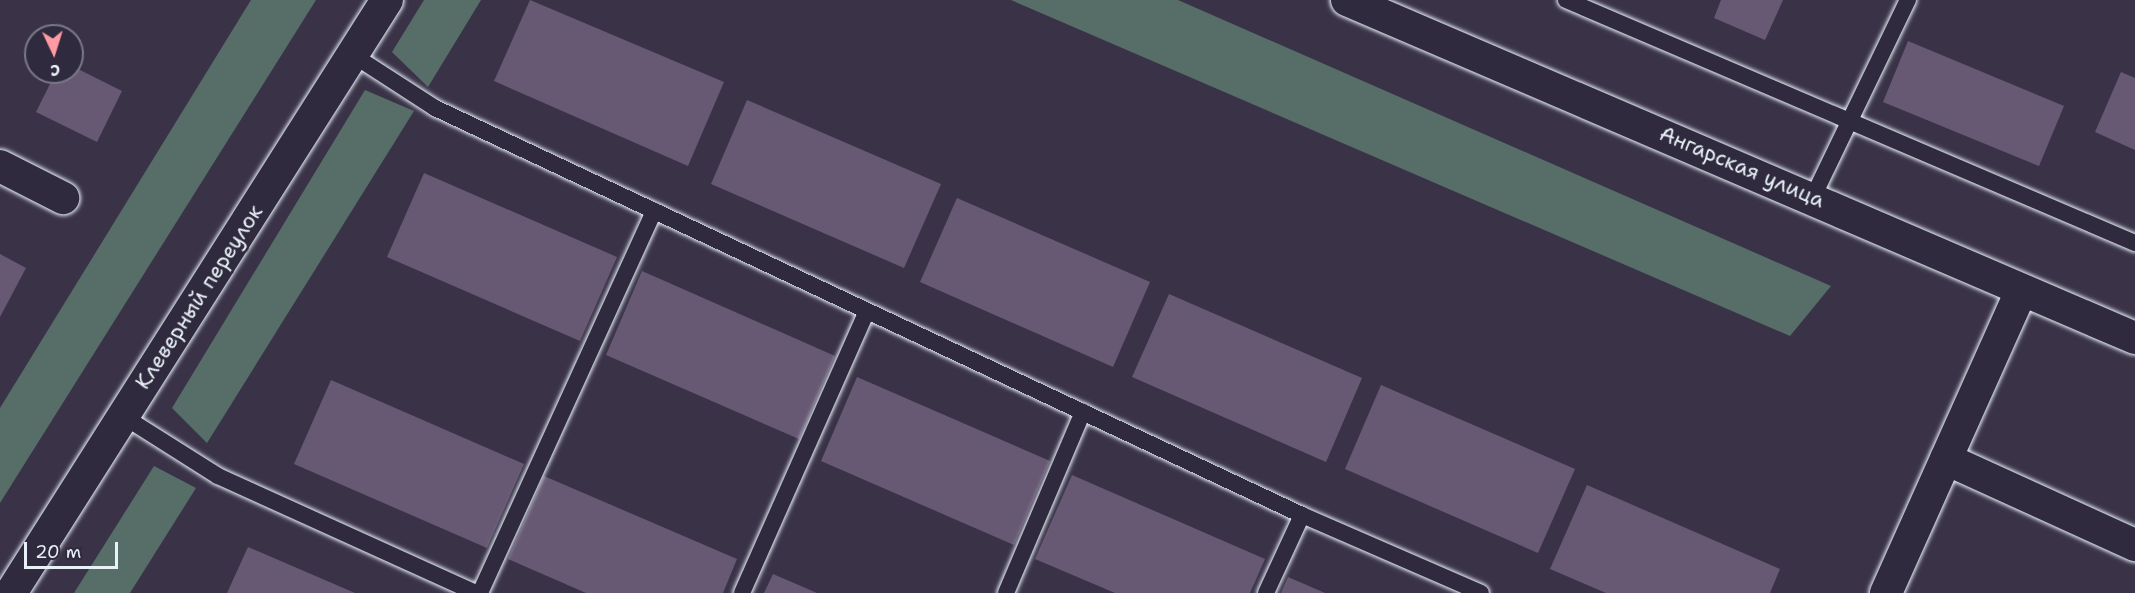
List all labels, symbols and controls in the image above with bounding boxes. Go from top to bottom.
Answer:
north arrow [24,24,84,84]
text: С [50,60,61,81]
street label: Ангарская улица [1656,121,1828,213]
street label: Клеверный переулок [130,200,268,394]
scale bar [27,530,122,568]
text: 20 m [35,540,81,564]

